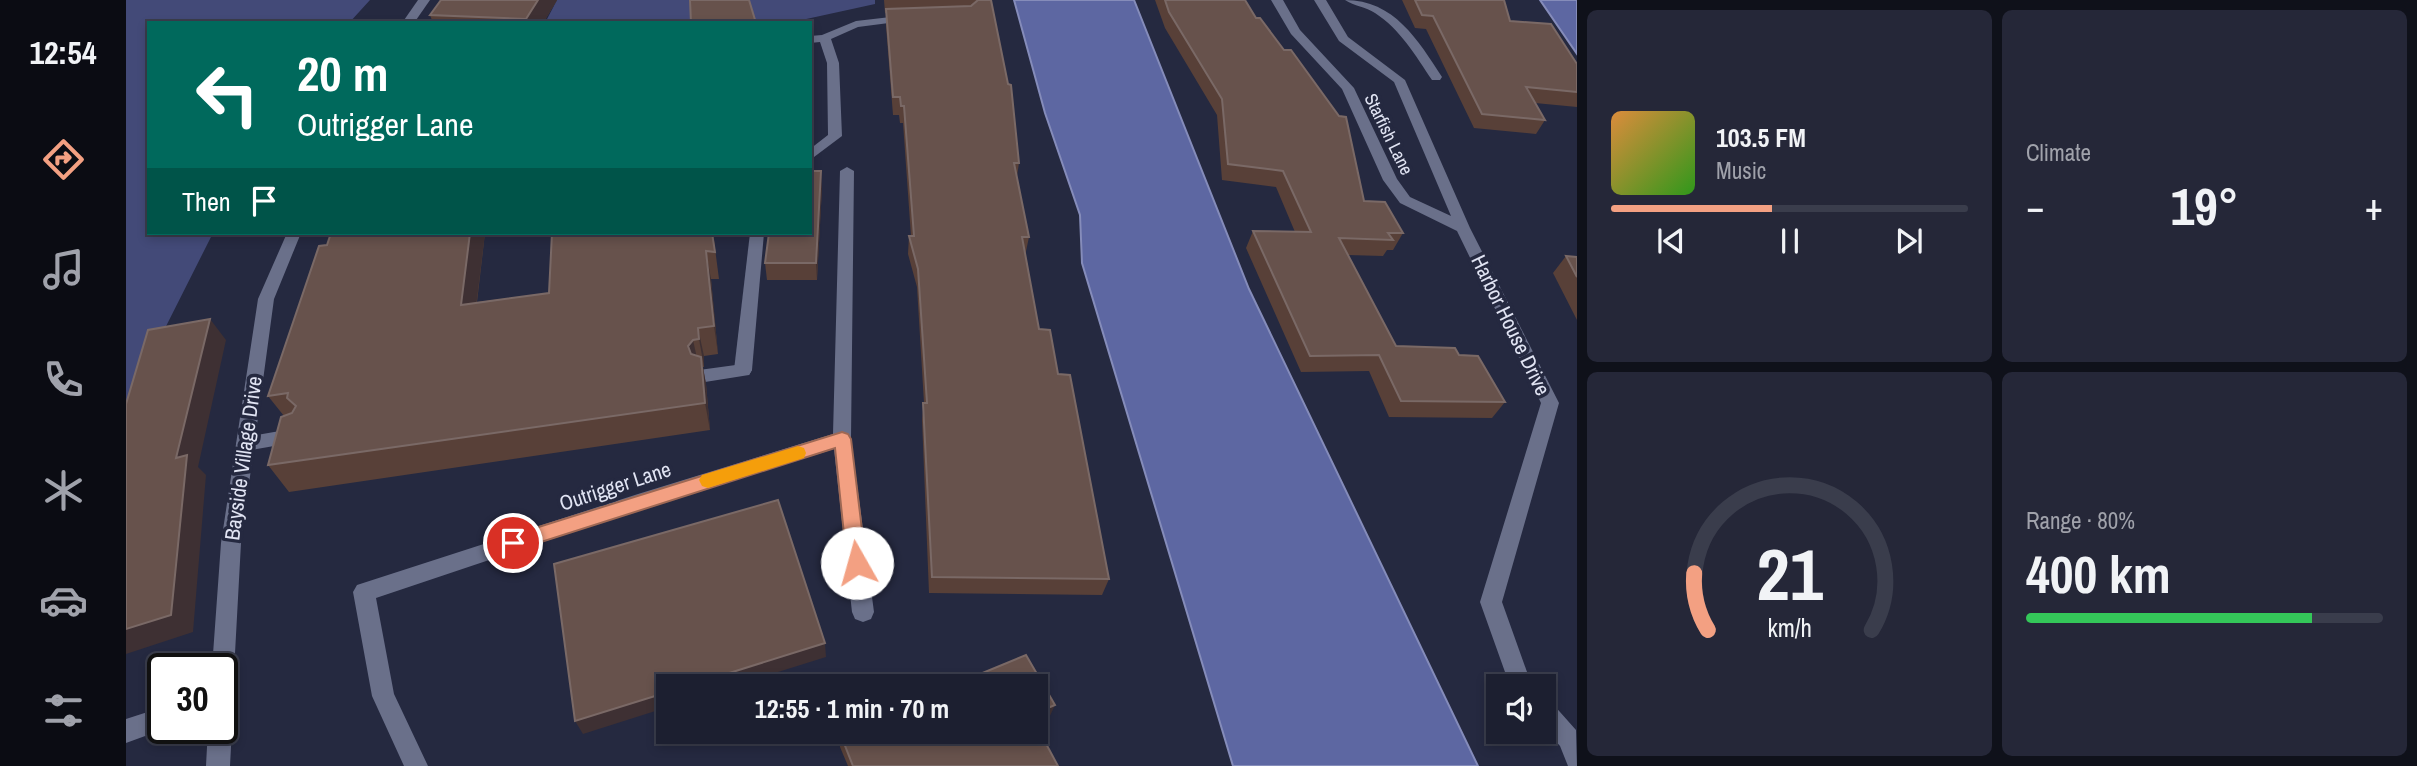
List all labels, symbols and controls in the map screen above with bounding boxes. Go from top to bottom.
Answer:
text: 12:54 [29,31,97,74]
text: 20 m [297,40,389,106]
icon: left [182,49,273,140]
street label: Starfish Lane [1359,89,1419,179]
text: Outrigger Lane [297,103,474,146]
text: 103.5 FM [1716,120,1806,155]
icon: directions [39,135,88,184]
text: Climate [2026,137,2091,168]
text: Music [1716,155,1766,186]
text: 19° [2170,171,2239,241]
text: − [2026,181,2044,232]
text: + [2365,181,2383,232]
icon: arrive [245,182,283,220]
text: Then [182,184,231,219]
icon: previous [1652,222,1690,260]
icon: pause [1771,222,1809,260]
icon: next [1890,222,1928,260]
icon: music [39,245,88,294]
street label: Harbor House Drive [1464,250,1558,400]
icon: phone [39,355,88,404]
street label: Bayside Village Drive [217,374,269,542]
street label: Outrigger Lane [555,454,675,518]
icon: climate [39,466,88,515]
text: Range · 80% [2026,505,2135,536]
pin [483,513,543,573]
icon: arrive [494,524,532,562]
text: 21 [1756,525,1823,623]
position arrow [820,526,894,600]
text: 400 km [2026,539,2171,609]
icon: car [39,576,88,625]
text: km/h [1767,611,1812,645]
speed limit sign: 30 [147,653,238,744]
map controls [1486,674,1556,744]
button: sound [1486,674,1556,744]
icon: filters [39,686,88,735]
text: 12:55 · 1 min · 70 m [755,691,949,726]

